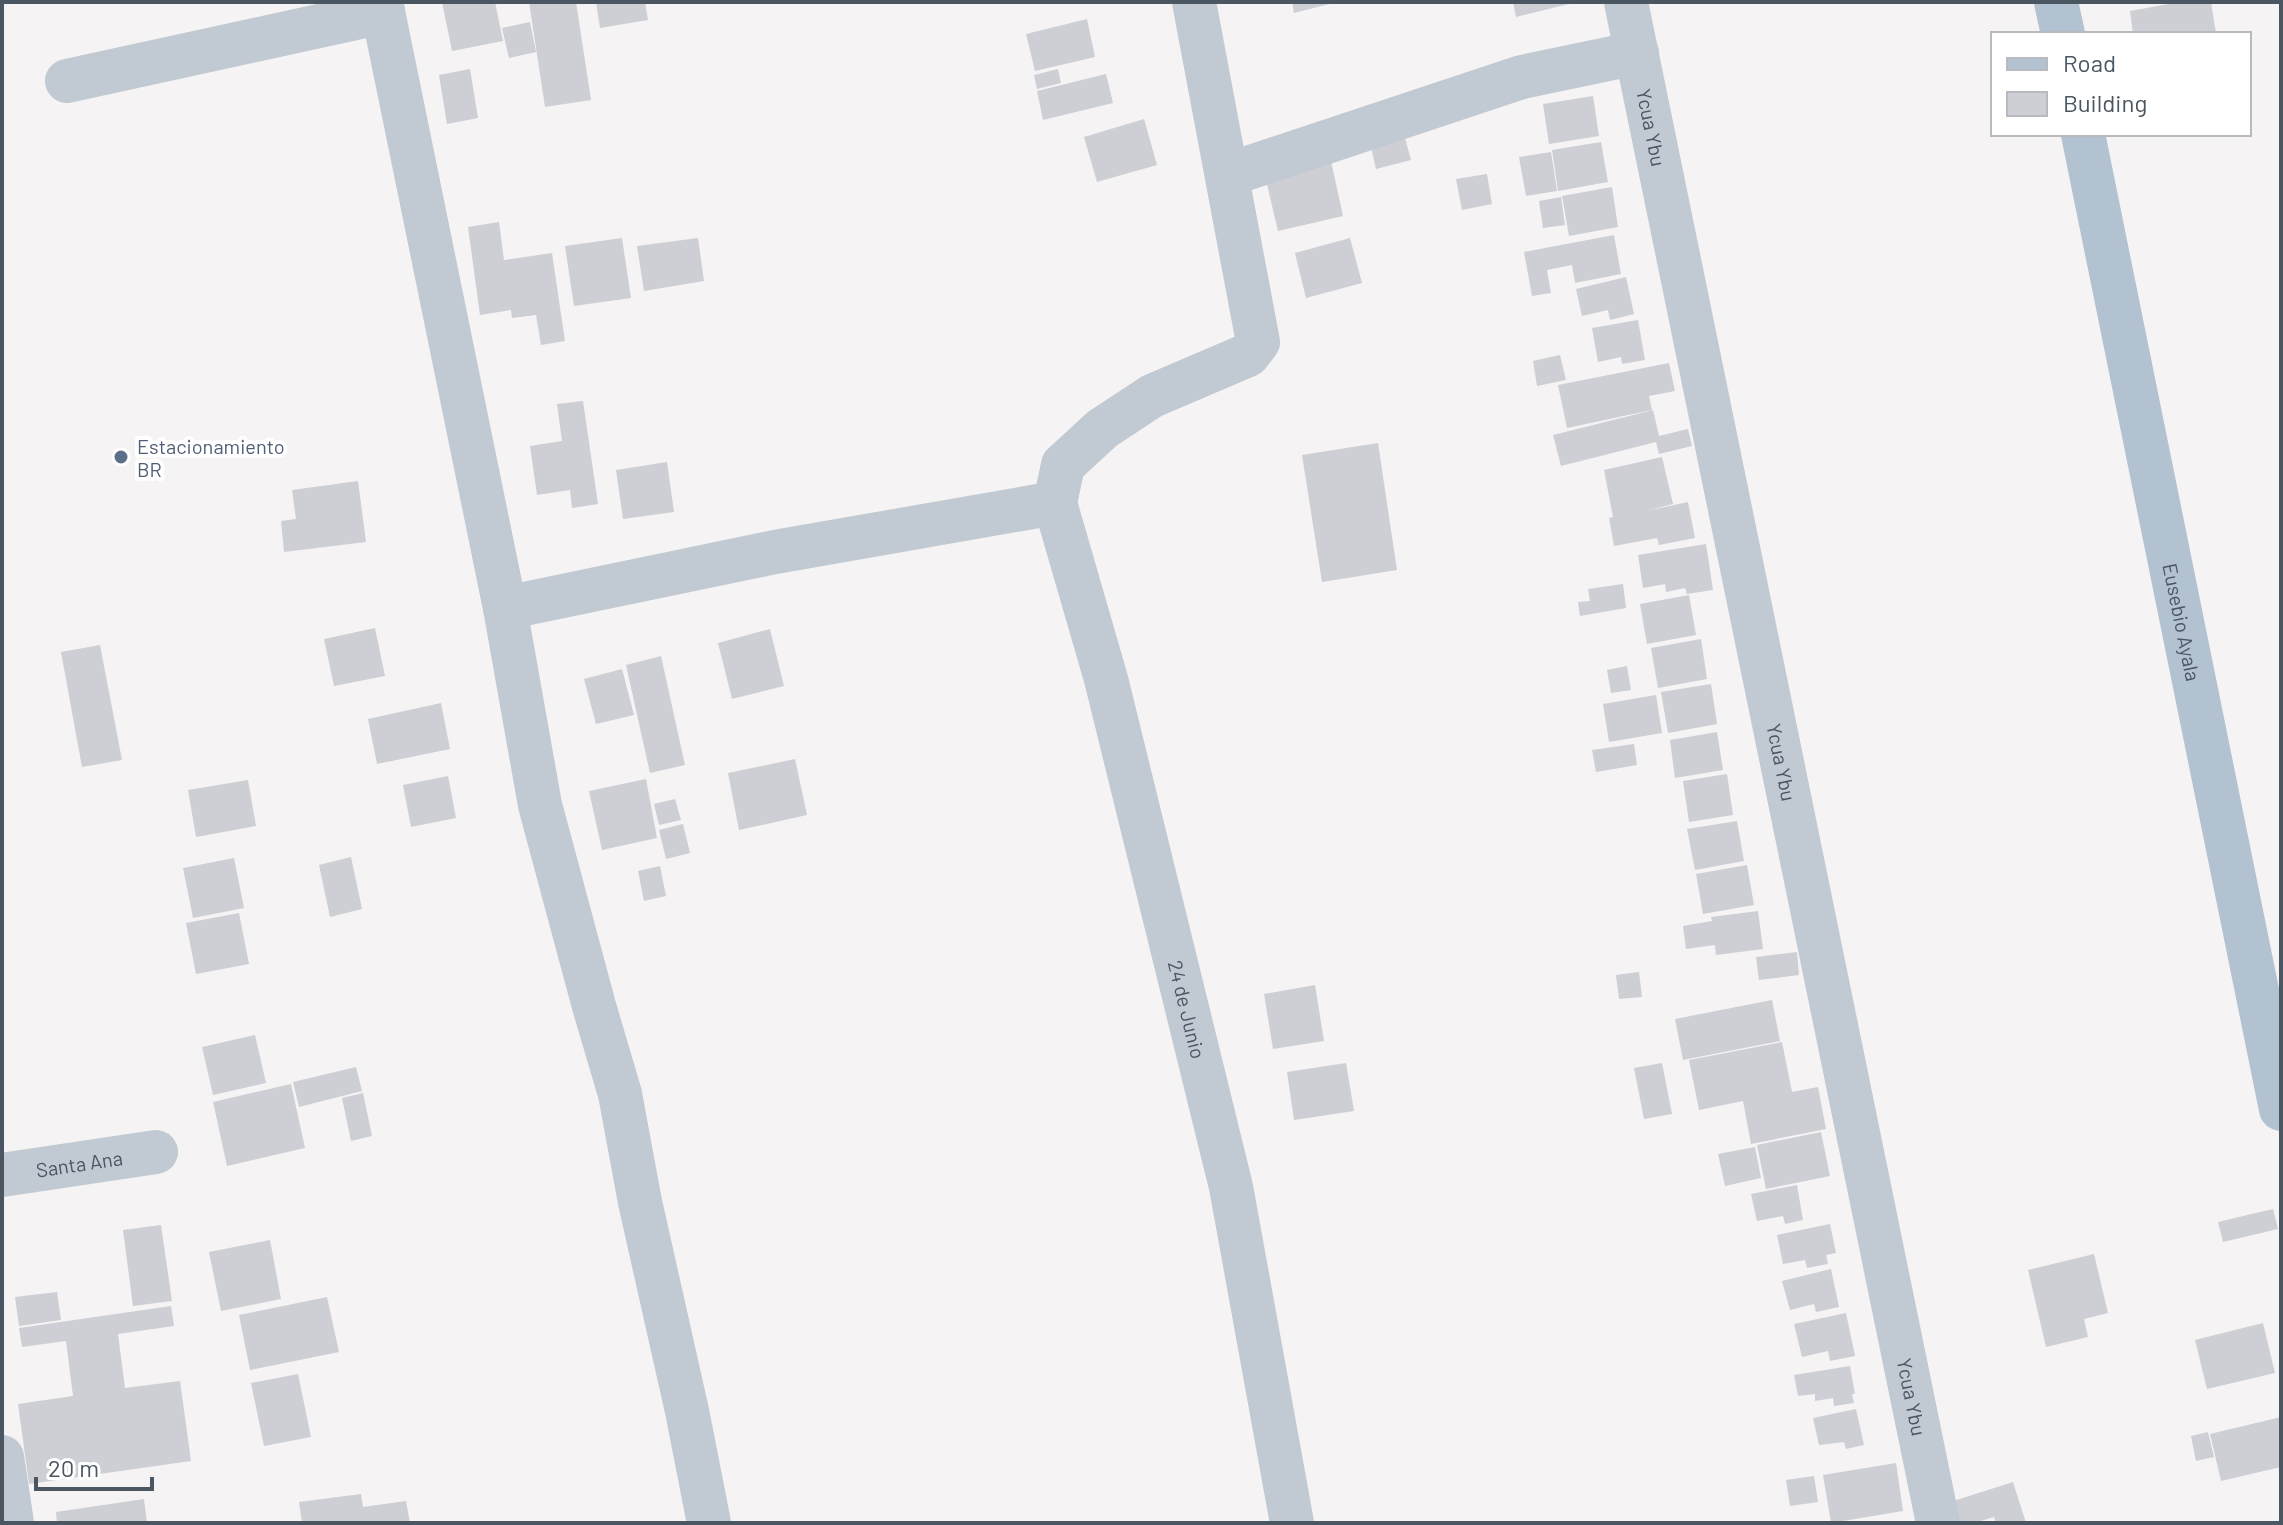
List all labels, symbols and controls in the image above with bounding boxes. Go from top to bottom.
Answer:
legend [1991,32,2251,136]
text: Road [2063,48,2116,77]
street label: Ycua Ybu [1632,87,1671,168]
text: Building [2063,88,2147,117]
place label: Estacionamiento BR [137,434,285,481]
marker: Estacionamiento BR [112,448,130,466]
street label: Eusebio Ayala [2158,561,2206,683]
street label: Ycua Ybu [1762,721,1802,803]
street label: 24 de Junio [1164,958,1211,1061]
street label: Santa Ana [34,1145,124,1182]
street label: Ycua Ybu [1893,1356,1932,1438]
scale bar [36,1441,152,1491]
text: 20 m [48,1453,99,1482]

